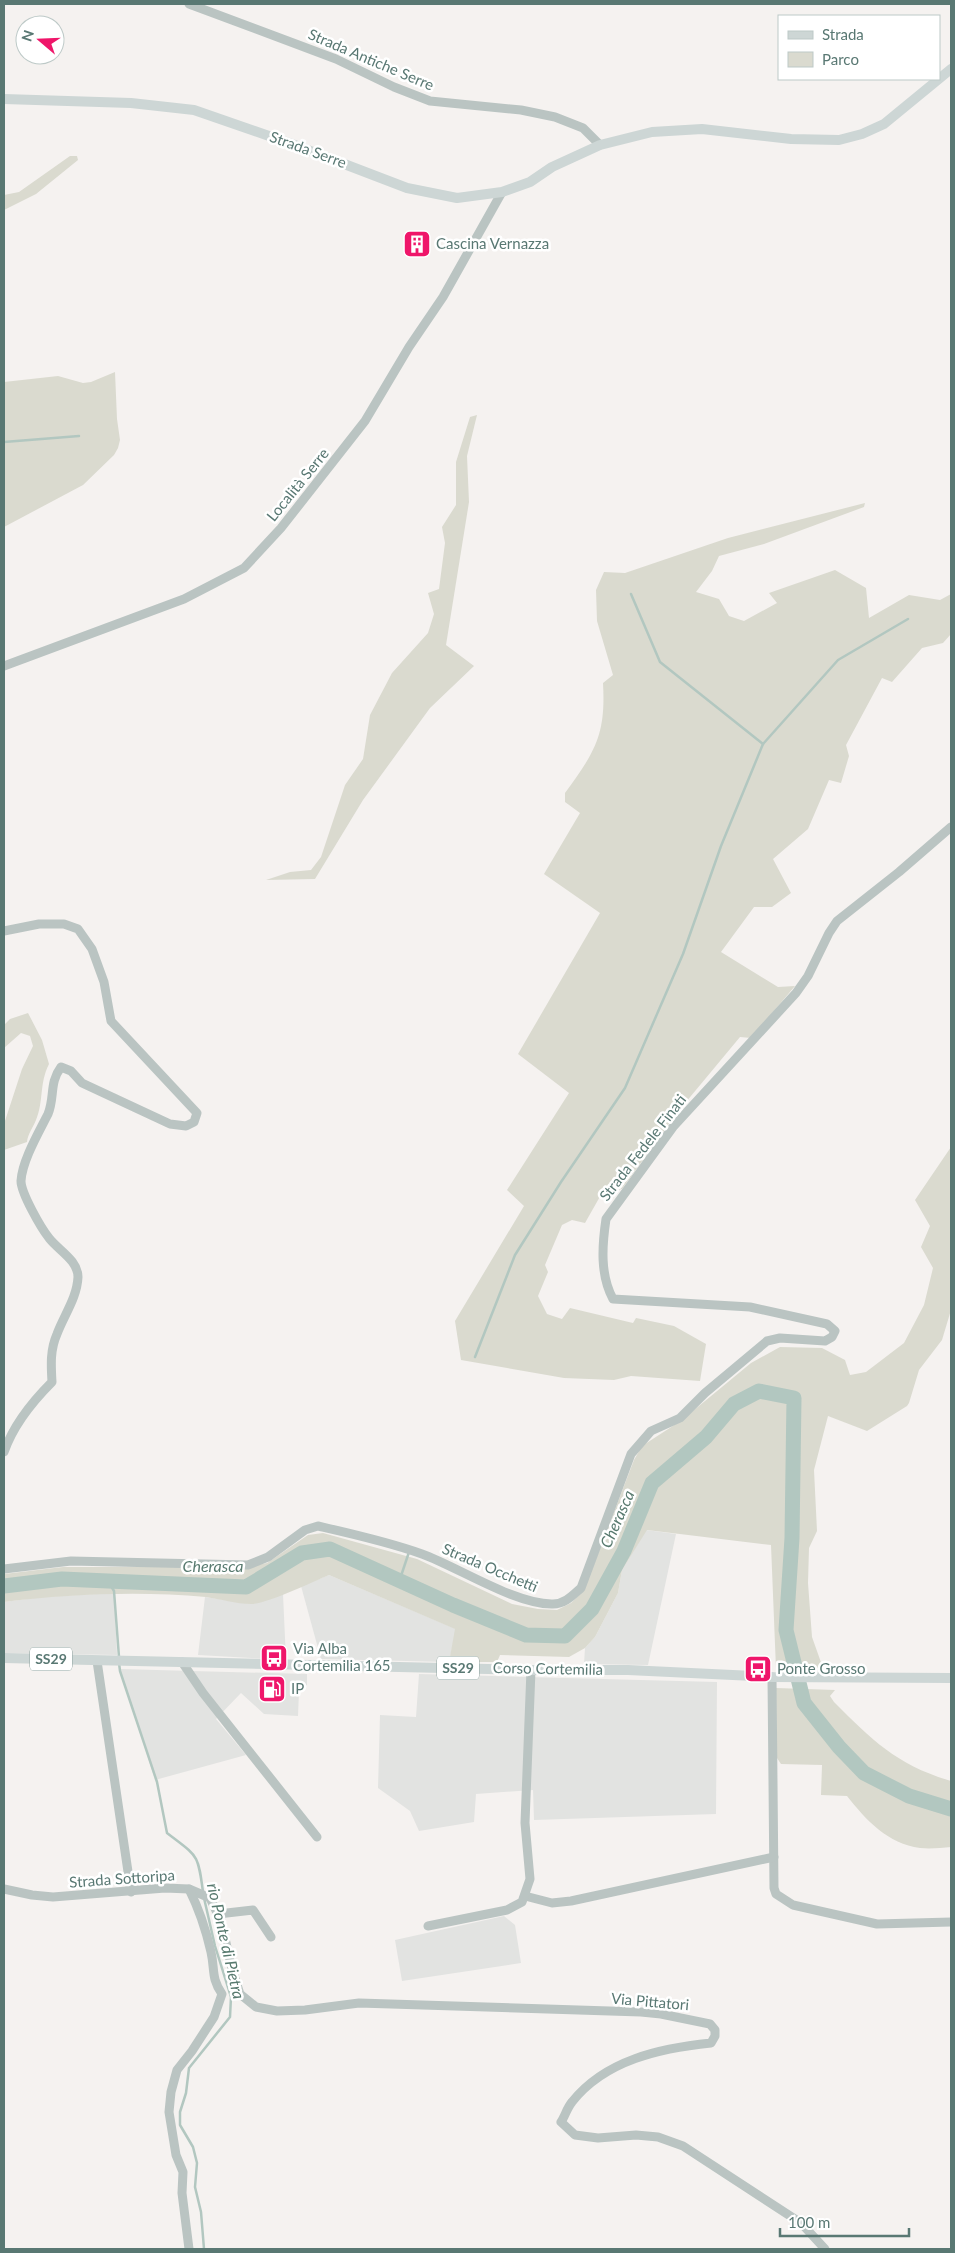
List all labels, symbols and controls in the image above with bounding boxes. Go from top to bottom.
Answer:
north arrow [15,15,65,65]
legend [778,15,940,80]
street label: Strada Antiche Serre [306,24,437,94]
text: Strada [822,25,864,43]
text: N [17,28,37,43]
text: Parco [822,50,859,68]
street label: Strada Serre [268,127,349,171]
building icon: Cascina Vernazza [402,229,432,259]
place label: Cascina Vernazza [436,234,549,252]
street label: Località Serre [262,444,332,524]
street label: Strada Fedele Finati [595,1091,689,1204]
water label: Cherasca [595,1487,638,1551]
street label: Strada Occhetti [440,1539,541,1595]
water label: Cherasca [182,1556,244,1575]
place label: Via Alba Cortemilia 165 [293,1639,391,1674]
bus stop icon: Via Alba Cortemilia 165 [259,1643,289,1673]
road number: SS29 [30,1648,72,1670]
bus stop icon: Ponte Grosso [743,1654,773,1684]
road number: SS29 [437,1656,479,1680]
street label: Corso Cortemilia [493,1658,603,1678]
place label: Ponte Grosso [777,1659,865,1677]
fuel station icon: IP [257,1674,287,1704]
place label: IP [291,1679,304,1697]
street label: Strada Sottoripa [69,1865,175,1891]
water label: rio Ponte di Pietra [204,1881,249,2001]
street label: Via Pittatori [610,1989,690,2013]
scale bar [780,2206,909,2238]
text: 100 m [788,2213,830,2231]

